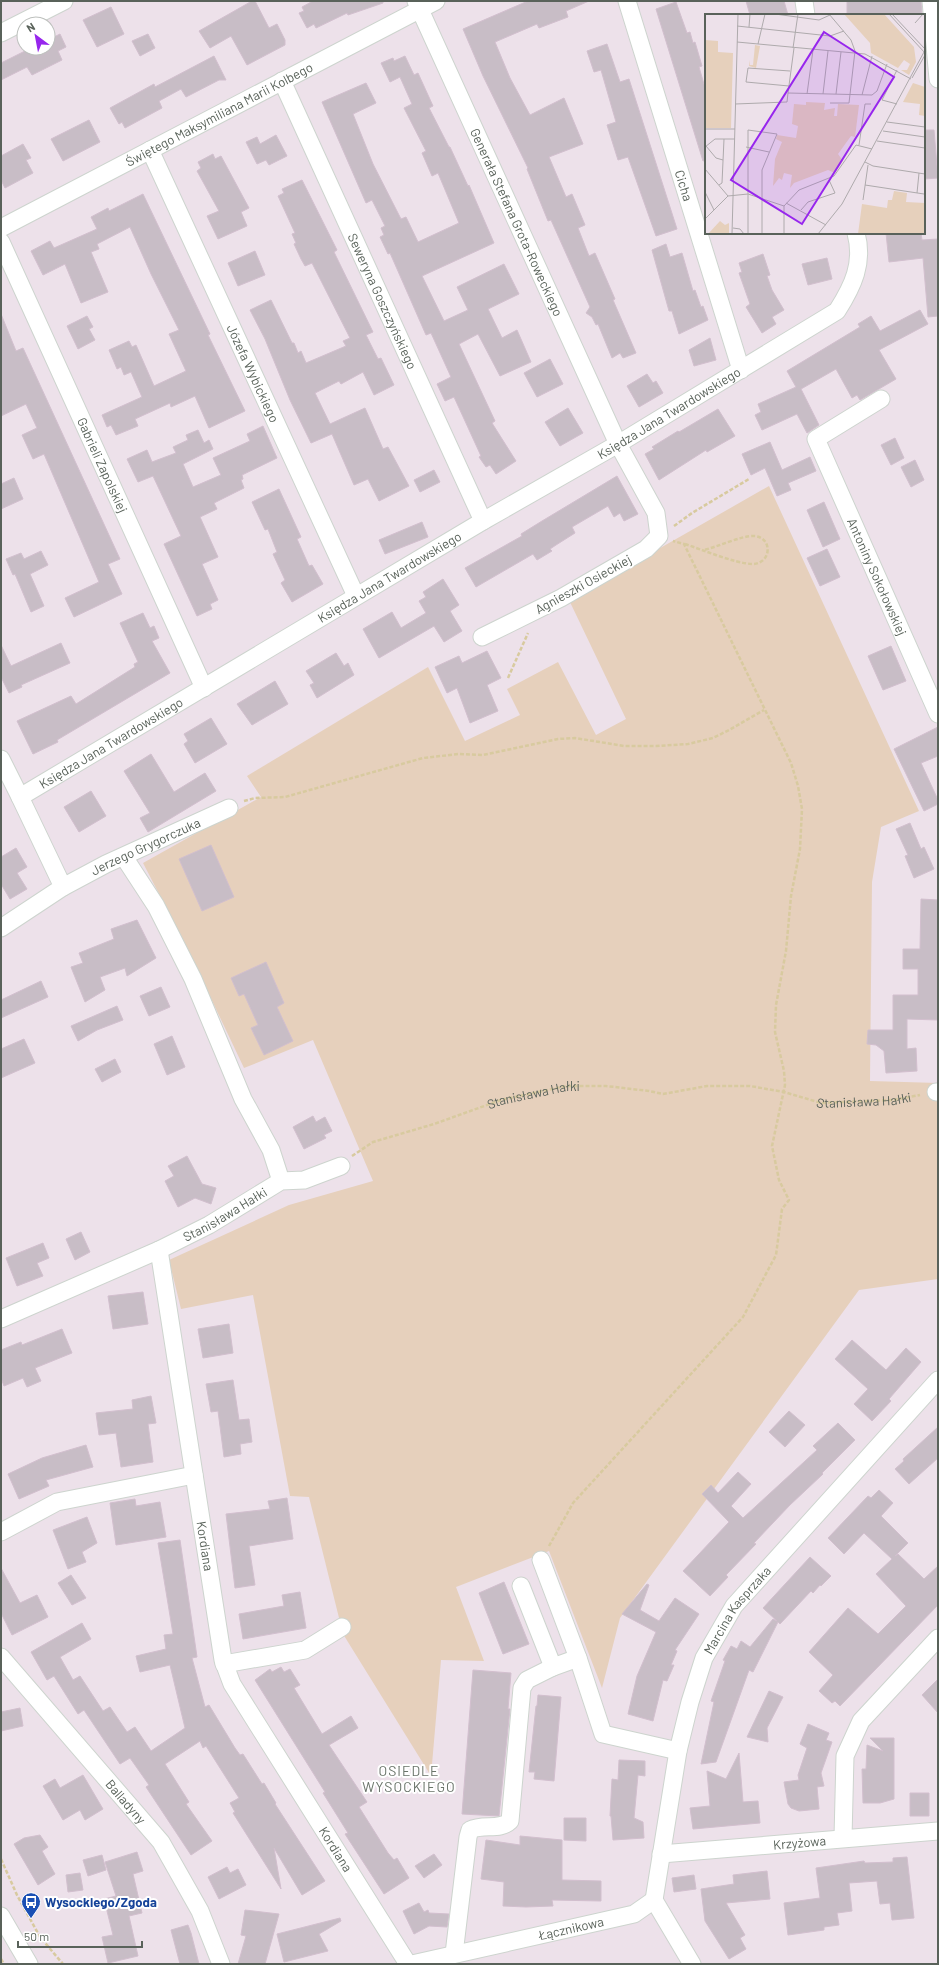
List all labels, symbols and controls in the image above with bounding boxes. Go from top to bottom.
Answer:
inset map [705,14,925,234]
north arrow [16,16,56,56]
text: N [24,20,37,35]
street label: Świętego Maksymiliana Marii Kolbego [123,59,315,170]
street label: Generała Stefana Grota-Roweckiego [467,126,567,319]
street label: Cicha [672,168,696,203]
street label: Seweryna Goszczyńskiego [345,231,421,372]
street label: Józefa Wybickiego [224,322,283,425]
street label: Księdza Jana Twardowskiego [594,364,743,462]
street label: Gabrieli Zapolskiej [74,415,131,515]
street label: Antoniny Sokołowskiej [844,515,910,638]
street label: Księdza Jana Twardowskiego [315,528,464,626]
street label: Agnieszki Osieckiej [532,551,634,617]
street label: Księdza Jana Twardowskiego [36,694,186,792]
street label: Jerzego Grygorczuka [88,814,203,879]
street label: Stanisława Hałki [485,1078,580,1112]
street label: Stanisława Hałki [815,1089,912,1112]
street label: Stanisława Hałki [180,1184,270,1245]
street label: Kordiana [193,1520,217,1572]
street label: Marcina Kasprzaka [700,1563,774,1657]
district label: OSIEDLE WYSOCKIEGO [362,1762,456,1795]
street label: Balladyny [102,1776,149,1827]
street label: Kordiana [316,1824,356,1875]
street label: Krzyżowa [772,1832,827,1853]
bus stop icon: Wysockiego/Zgoda [20,1891,42,1919]
place label: Wysockiego/Zgoda [45,1894,157,1910]
street label: Łącznikowa [536,1913,605,1943]
scale bar [18,1923,142,1949]
text: 50 m [24,1929,49,1943]

